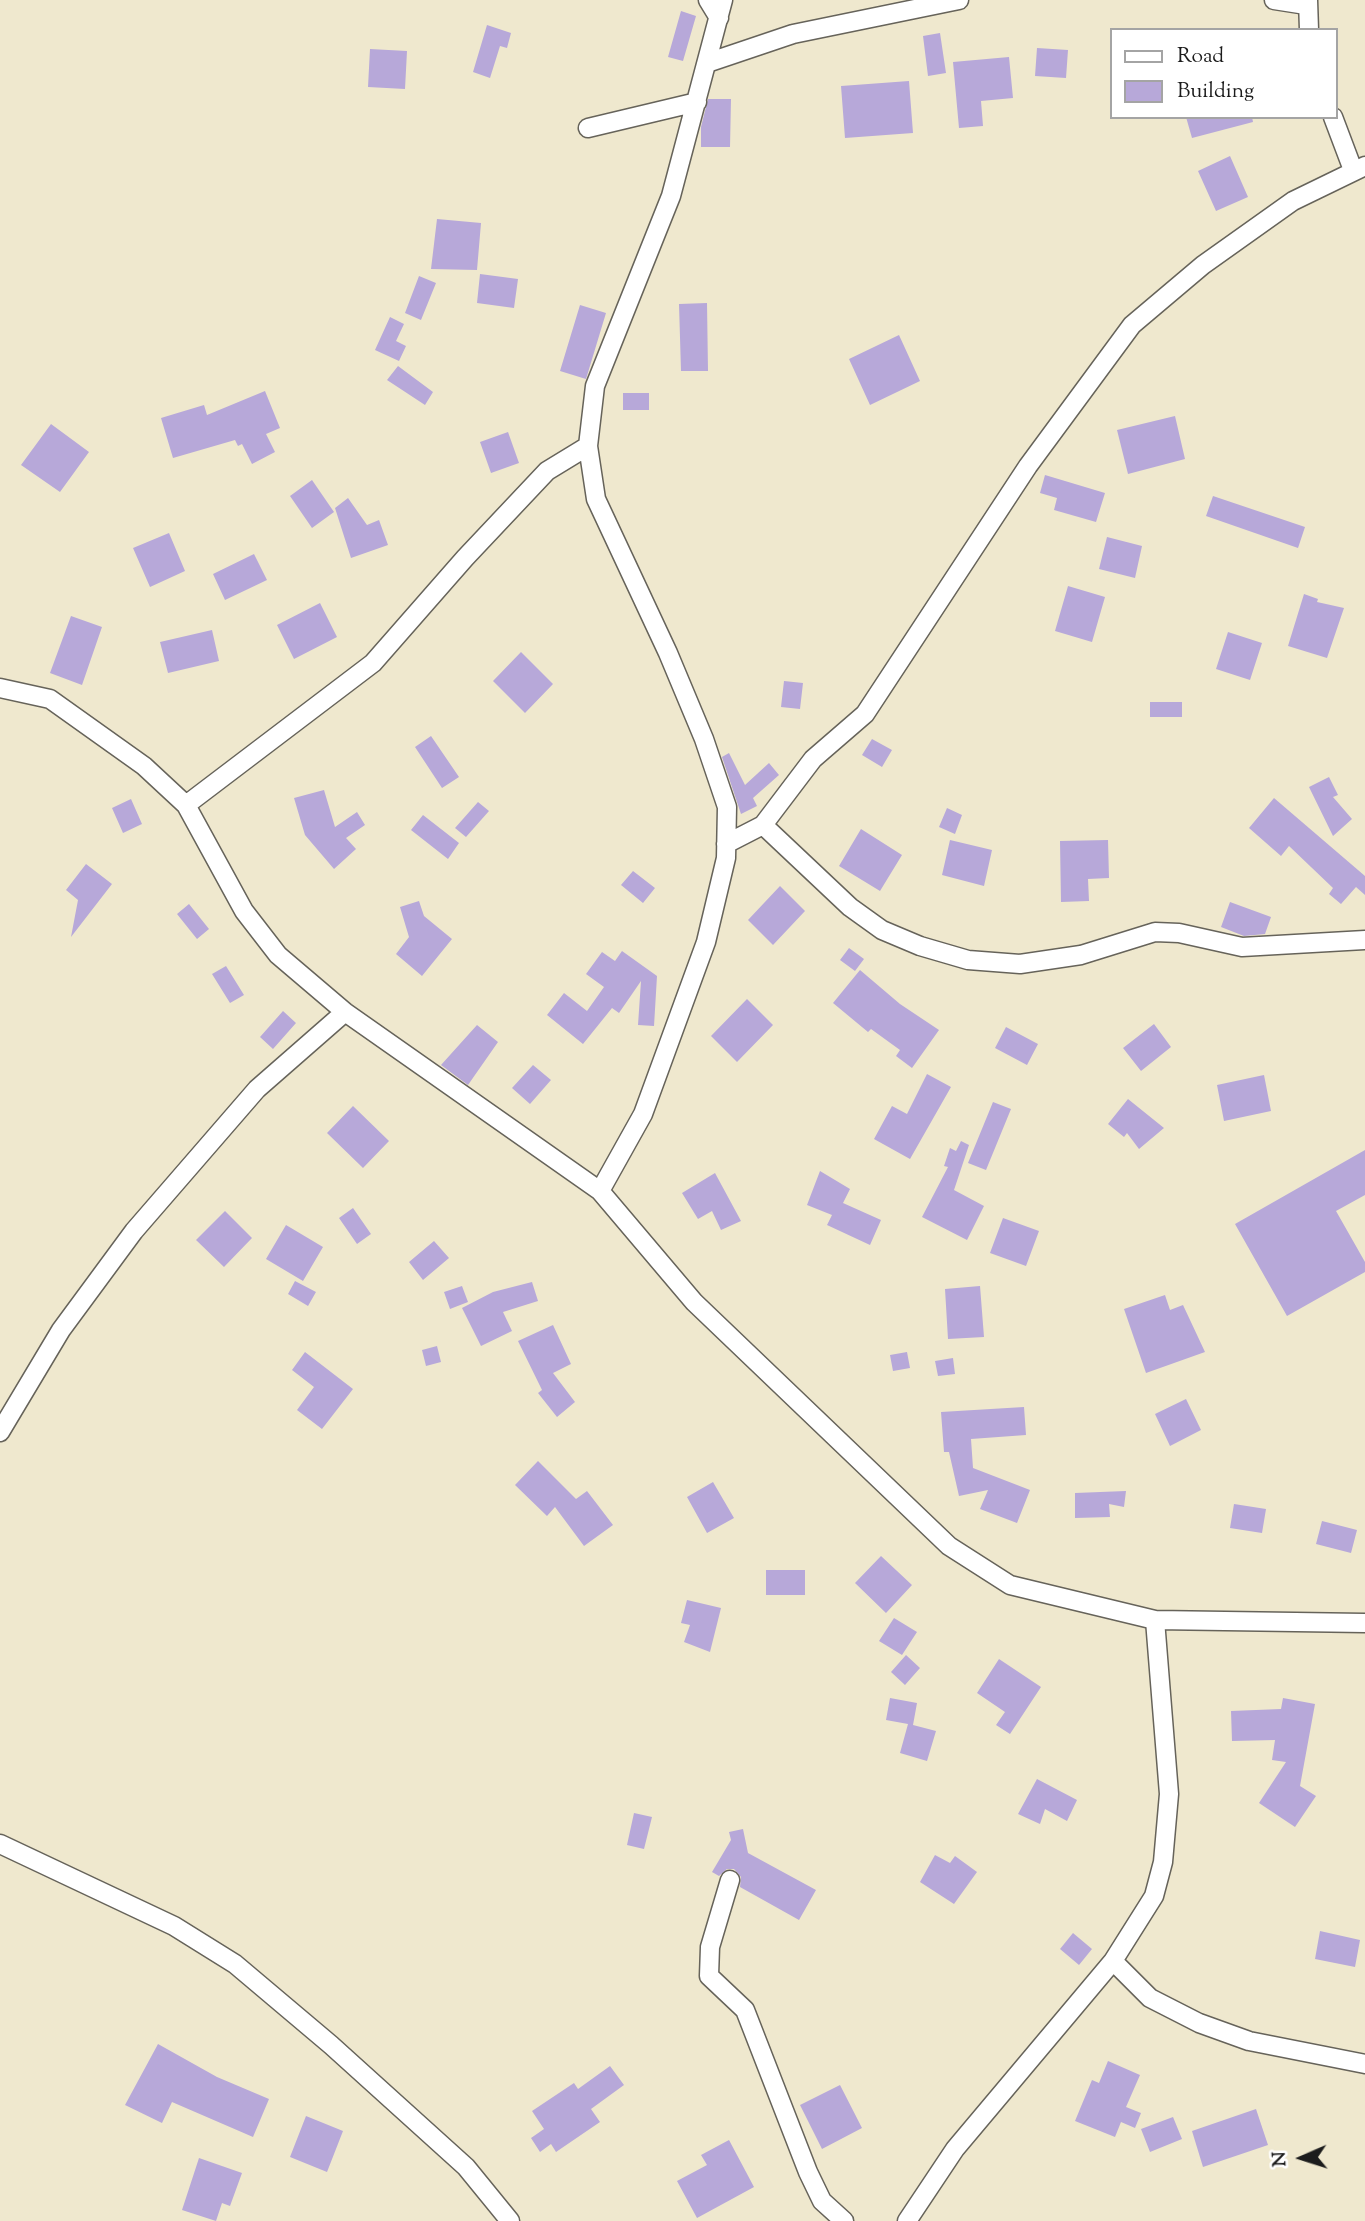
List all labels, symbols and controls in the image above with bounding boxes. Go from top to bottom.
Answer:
legend [1110,28,1337,119]
text: Road [1177,42,1224,72]
text: Building [1177,77,1254,107]
north arrow [1267,2123,1337,2193]
text: N [1267,2151,1294,2167]

